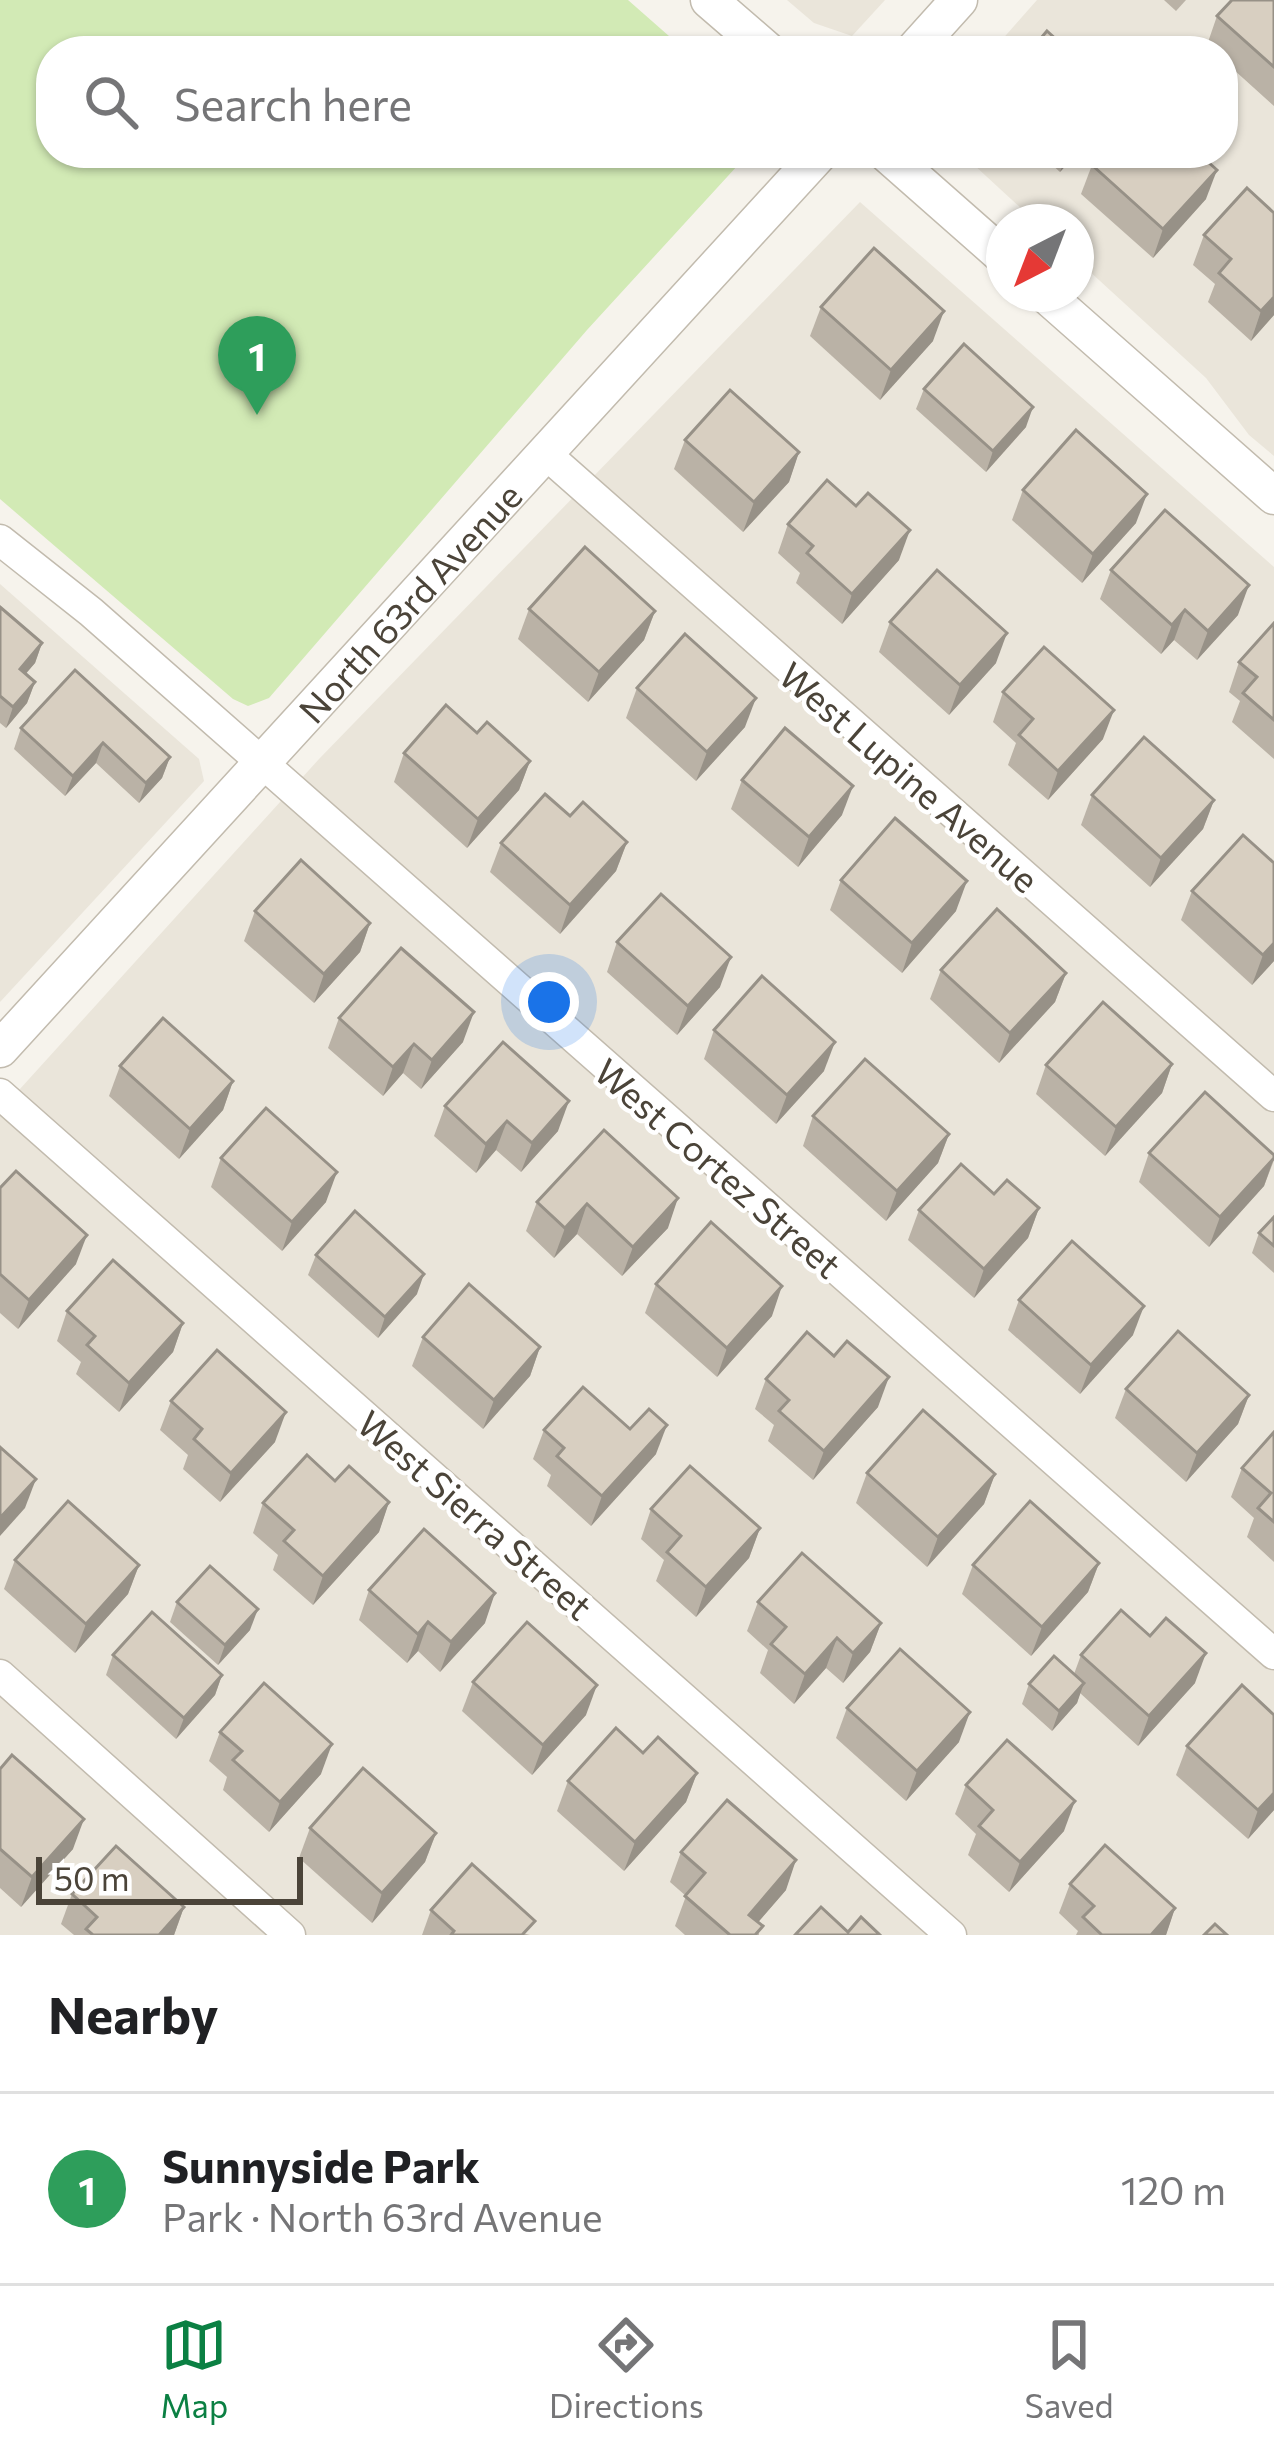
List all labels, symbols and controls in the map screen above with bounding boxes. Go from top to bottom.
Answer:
search box [36,36,1238,168]
icon: search [78,69,144,135]
text: Search here [174,75,412,130]
north arrow [986,204,1094,312]
pin: 1 [218,316,296,415]
street label: North 63rd Avenue [289,473,530,731]
street label: West Lupine Avenue [771,652,1049,900]
your location [519,972,579,1032]
street label: West Cortez Street [587,1048,851,1286]
street label: West Sierra Street [350,1400,602,1628]
scale bar [36,1851,303,1904]
text: 50 m [54,1857,130,1898]
text: Nearby [48,1982,218,2045]
text: Sunnyside Park [162,2137,480,2192]
text: 1 [78,2165,96,2213]
text: 120 m [1121,2165,1226,2213]
text: Park · North 63rd Avenue [162,2192,603,2240]
tab: Map [160,2312,228,2425]
tab: Directions [549,2312,704,2425]
tab: Saved [1025,2312,1114,2425]

